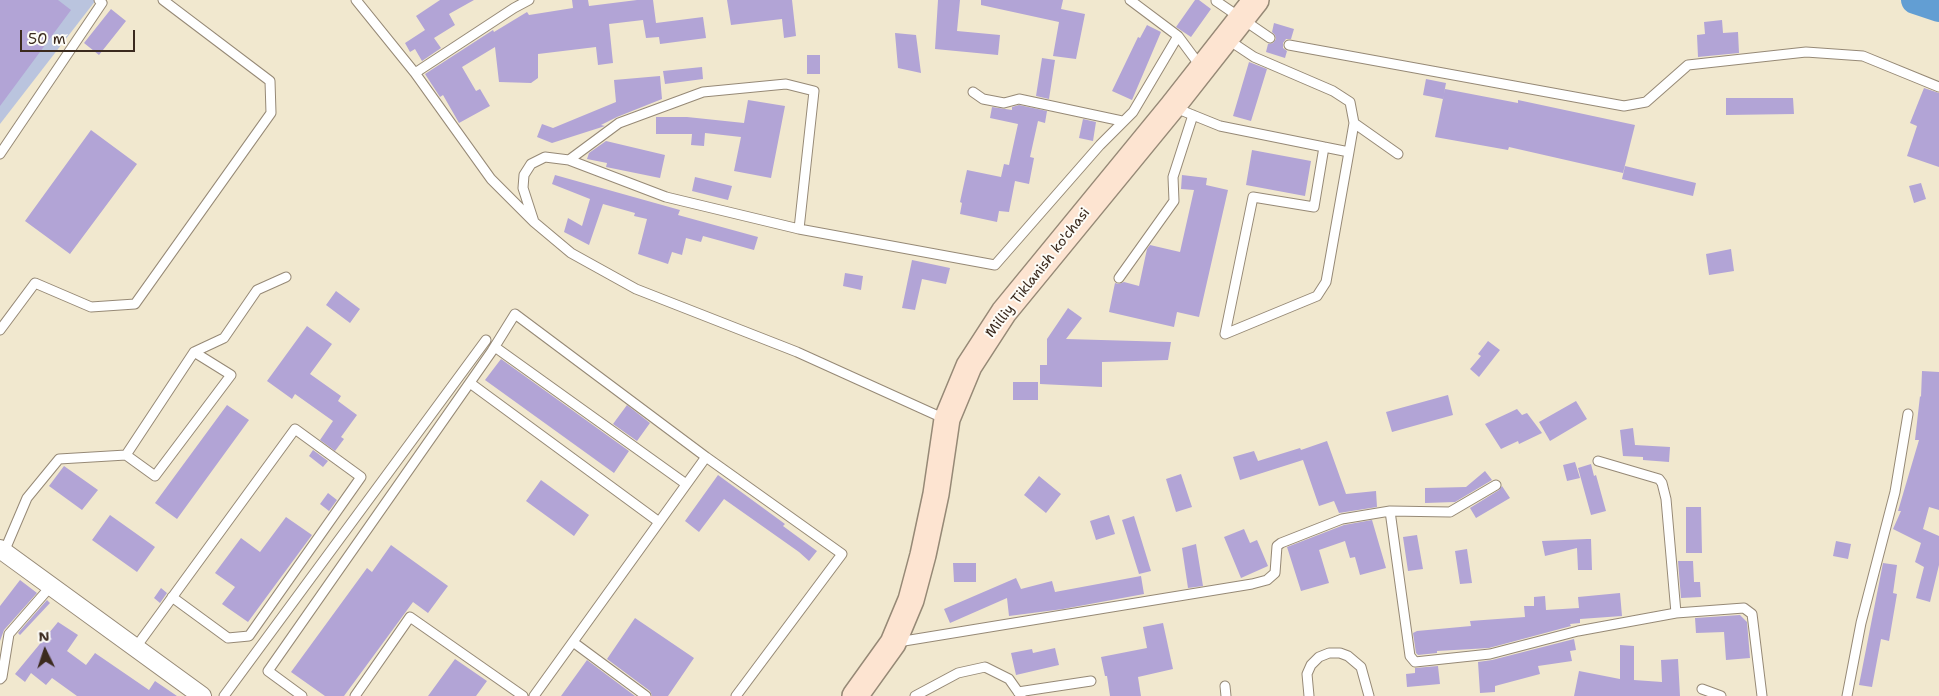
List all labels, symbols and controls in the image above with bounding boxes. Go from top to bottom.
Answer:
scale bar [22,20,138,52]
text: 50 m [28,29,66,49]
street label: Milliy Tiklanish ko'chasi [982,205,1094,341]
north arrow [20,626,70,676]
text: N [38,627,50,645]

